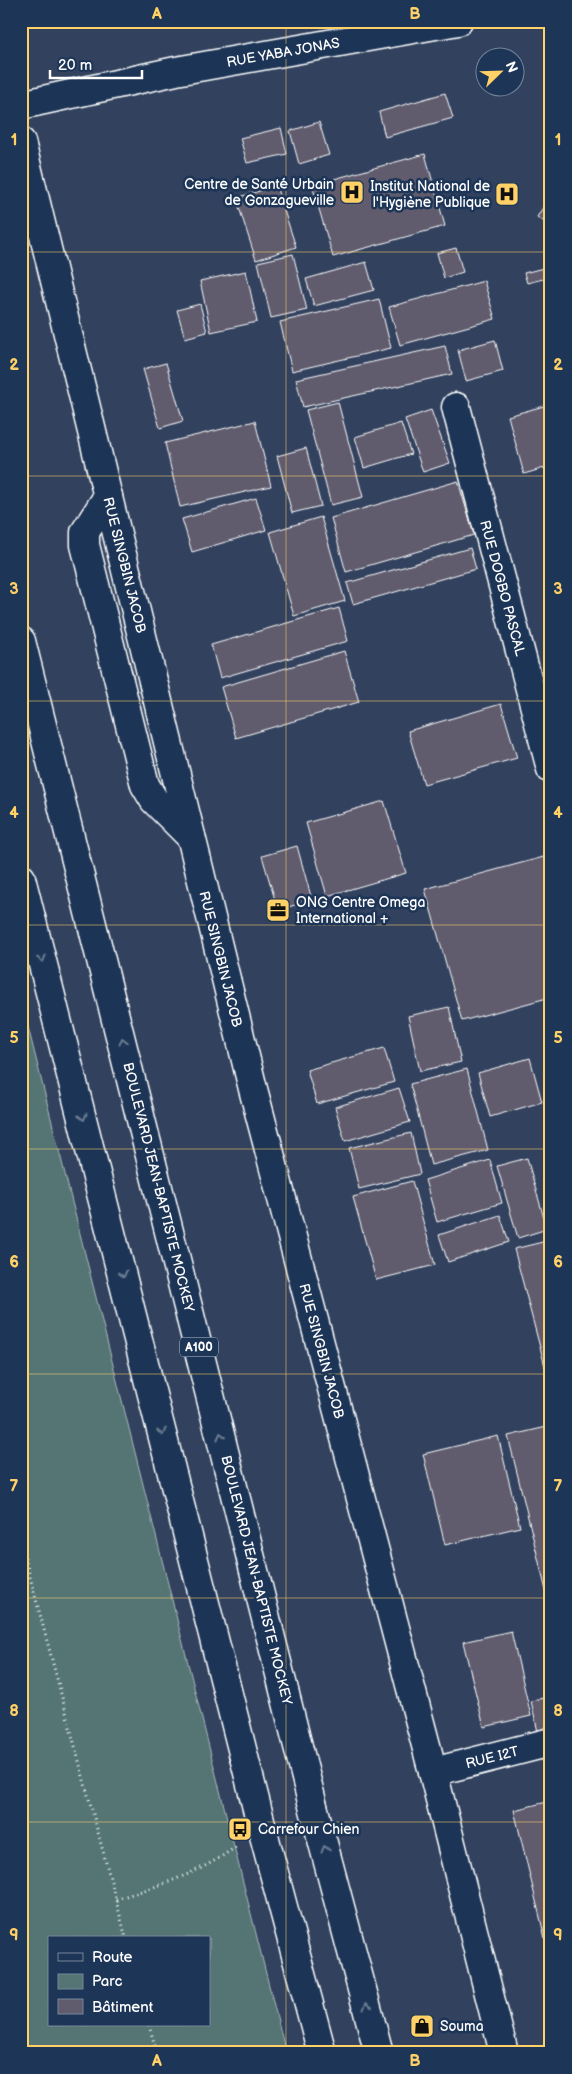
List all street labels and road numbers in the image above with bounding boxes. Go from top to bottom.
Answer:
street label: RUE YABA JONAS [225,34,341,71]
street label: RUE SINGBIN JACOB [99,495,150,635]
street label: RUE DOGBO PASCAL [476,518,529,658]
street label: RUE SINGBIN JACOB [195,889,246,1029]
street label: BOULEVARD JEAN-BAPTISTE MOCKEY [119,1061,198,1314]
street label: RUE SINGBIN JACOB [295,1282,348,1421]
road number: A100 [180,1338,218,1356]
street label: BOULEVARD JEAN-BAPTISTE MOCKEY [217,1454,296,1707]
street label: RUE I2T [464,1743,521,1772]

